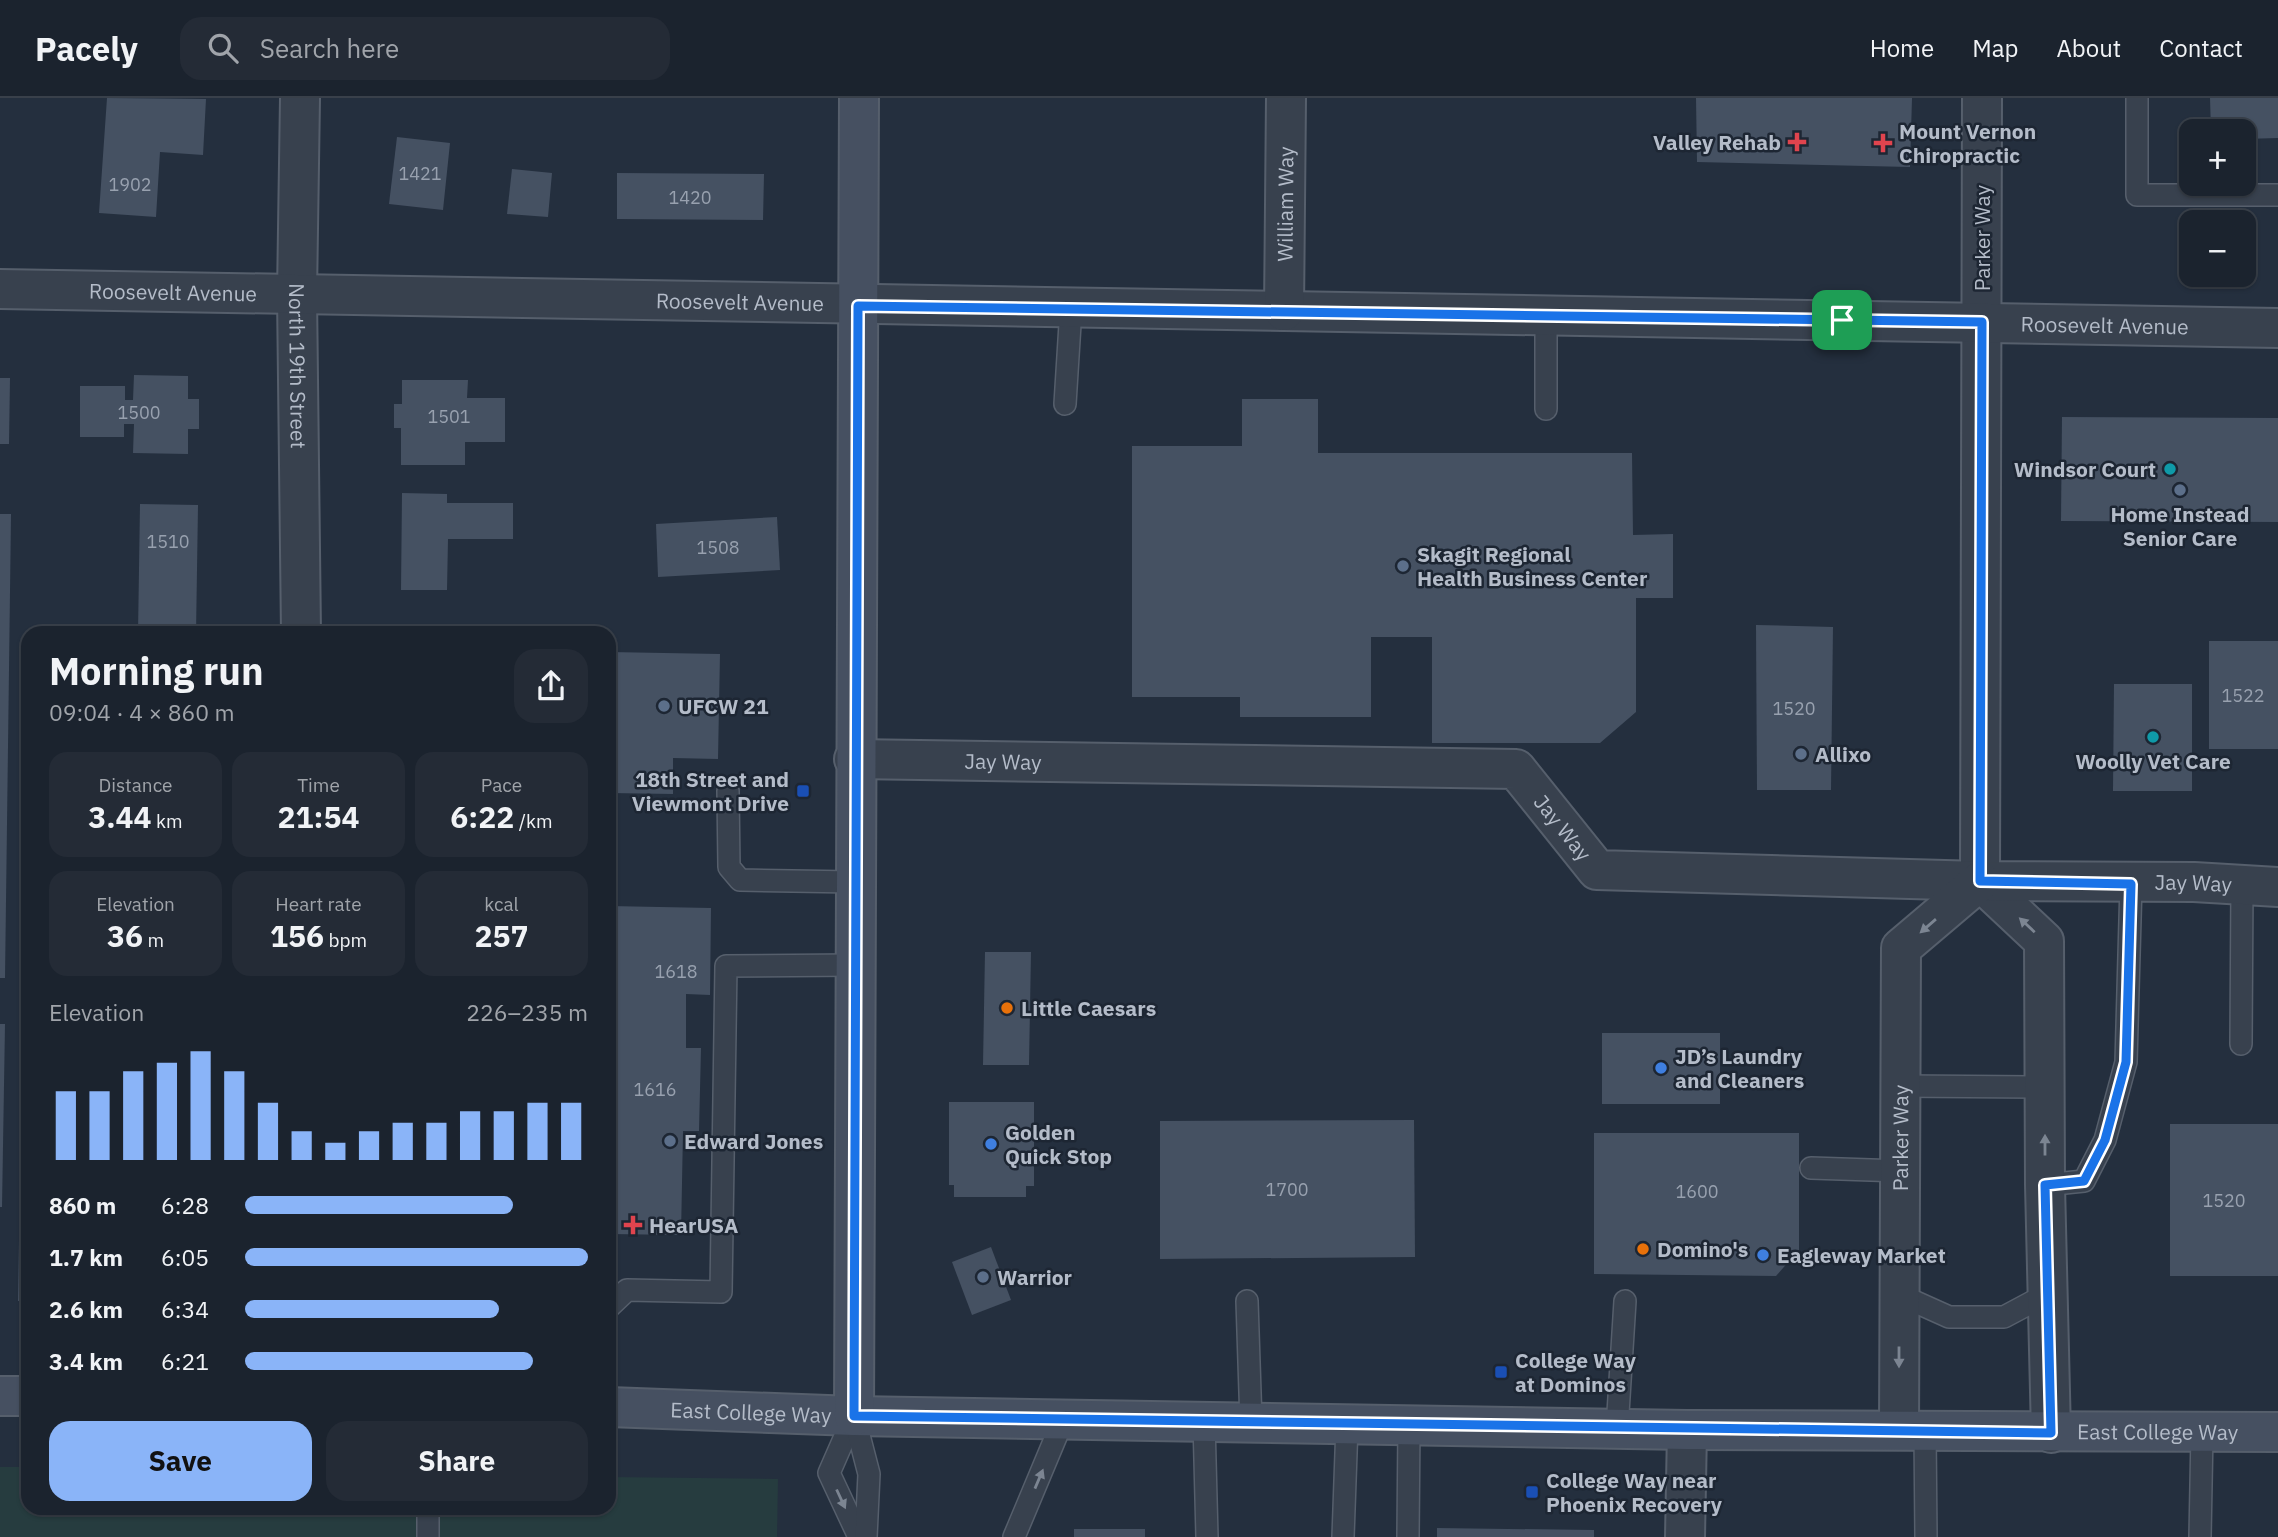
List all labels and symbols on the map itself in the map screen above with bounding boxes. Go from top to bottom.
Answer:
place label: Mount Vernon Chiropractic [1899,117,2036,169]
place label: Valley Rehab [1653,128,1781,156]
marker: Valley Rehab [1787,132,1807,152]
marker: Mount Vernon Chiropractic [1873,133,1893,153]
street label: William Way [1270,146,1300,262]
house number: 1421 [398,162,442,185]
house number: 1902 [108,173,152,196]
street label: Parker Way [1968,184,1996,291]
house number: 1420 [668,186,712,209]
street label: Roosevelt Avenue [89,277,257,307]
street label: North 19th Street [283,283,313,449]
street label: Roosevelt Avenue [656,286,824,317]
pin [1812,290,1872,350]
street label: Roosevelt Avenue [2020,310,2189,340]
house number: 1500 [117,401,161,424]
house number: 1501 [427,405,471,428]
place label: Windsor Court [2014,455,2156,483]
marker: Windsor Court [2162,461,2178,477]
marker: Home Instead Senior Care [2172,482,2188,498]
place label: Home Instead Senior Care [2110,500,2250,552]
house number: 1510 [146,530,190,553]
house number: 1508 [696,536,740,559]
place label: Skagit Regional Health Business Center [1417,540,1648,592]
marker: Skagit Regional Health Business Center [1395,558,1411,574]
house number: 1522 [2221,684,2265,707]
place label: UFCW 21 [678,692,769,720]
house number: 1520 [1772,697,1816,720]
marker: UFCW 21 [656,698,672,714]
marker: Woolly Vet Care [2145,729,2161,745]
place label: Allixo [1815,740,1871,768]
marker: Allixo [1793,746,1809,762]
street label: Jay Way [964,747,1042,776]
place label: Woolly Vet Care [2075,747,2231,775]
place label: 18th Street and Viewmont Drive [632,765,789,817]
marker: 18th Street and Viewmont Drive [795,783,811,799]
street label: Jay Way [1528,789,1598,867]
street label: Jay Way [2155,868,2233,898]
one-way arrow [2019,917,2036,933]
one-way arrow [1919,918,1936,933]
house number: 1618 [654,960,698,983]
place label: Little Caesars [1021,994,1156,1022]
marker: Little Caesars [999,1000,1015,1016]
place label: JD’s Laundry and Cleaners [1675,1042,1804,1094]
marker: JD’s Laundry and Cleaners [1653,1060,1669,1076]
house number: 1616 [633,1078,677,1101]
street label: Parker Way [1886,1084,1914,1191]
place label: Golden Quick Stop [1005,1118,1112,1170]
place label: Edward Jones [684,1127,823,1155]
marker: Edward Jones [662,1133,678,1149]
one-way arrow [2039,1133,2050,1155]
marker: Golden Quick Stop [983,1136,999,1152]
house number: 1700 [1265,1178,1309,1201]
house number: 1600 [1675,1180,1719,1203]
house number: 1520 [2202,1189,2246,1212]
place label: HearUSA [649,1211,739,1239]
marker: HearUSA [623,1215,643,1235]
place label: Domino's [1657,1235,1748,1263]
marker: Domino's [1635,1241,1651,1257]
place label: Eagleway Market [1777,1241,1946,1269]
marker: Eagleway Market [1755,1247,1771,1263]
place label: Warrior [997,1263,1073,1291]
marker: Warrior [975,1269,991,1285]
place label: College Way at Dominos [1515,1346,1637,1398]
one-way arrow [1893,1346,1905,1368]
marker: College Way at Dominos [1493,1364,1509,1380]
street label: East College Way [670,1395,832,1429]
street label: East College Way [2077,1417,2239,1446]
place label: College Way near Phoenix Recovery [1546,1466,1723,1518]
one-way arrow [1034,1468,1045,1489]
marker: College Way near Phoenix Recovery [1524,1484,1540,1500]
one-way arrow [835,1489,847,1509]

